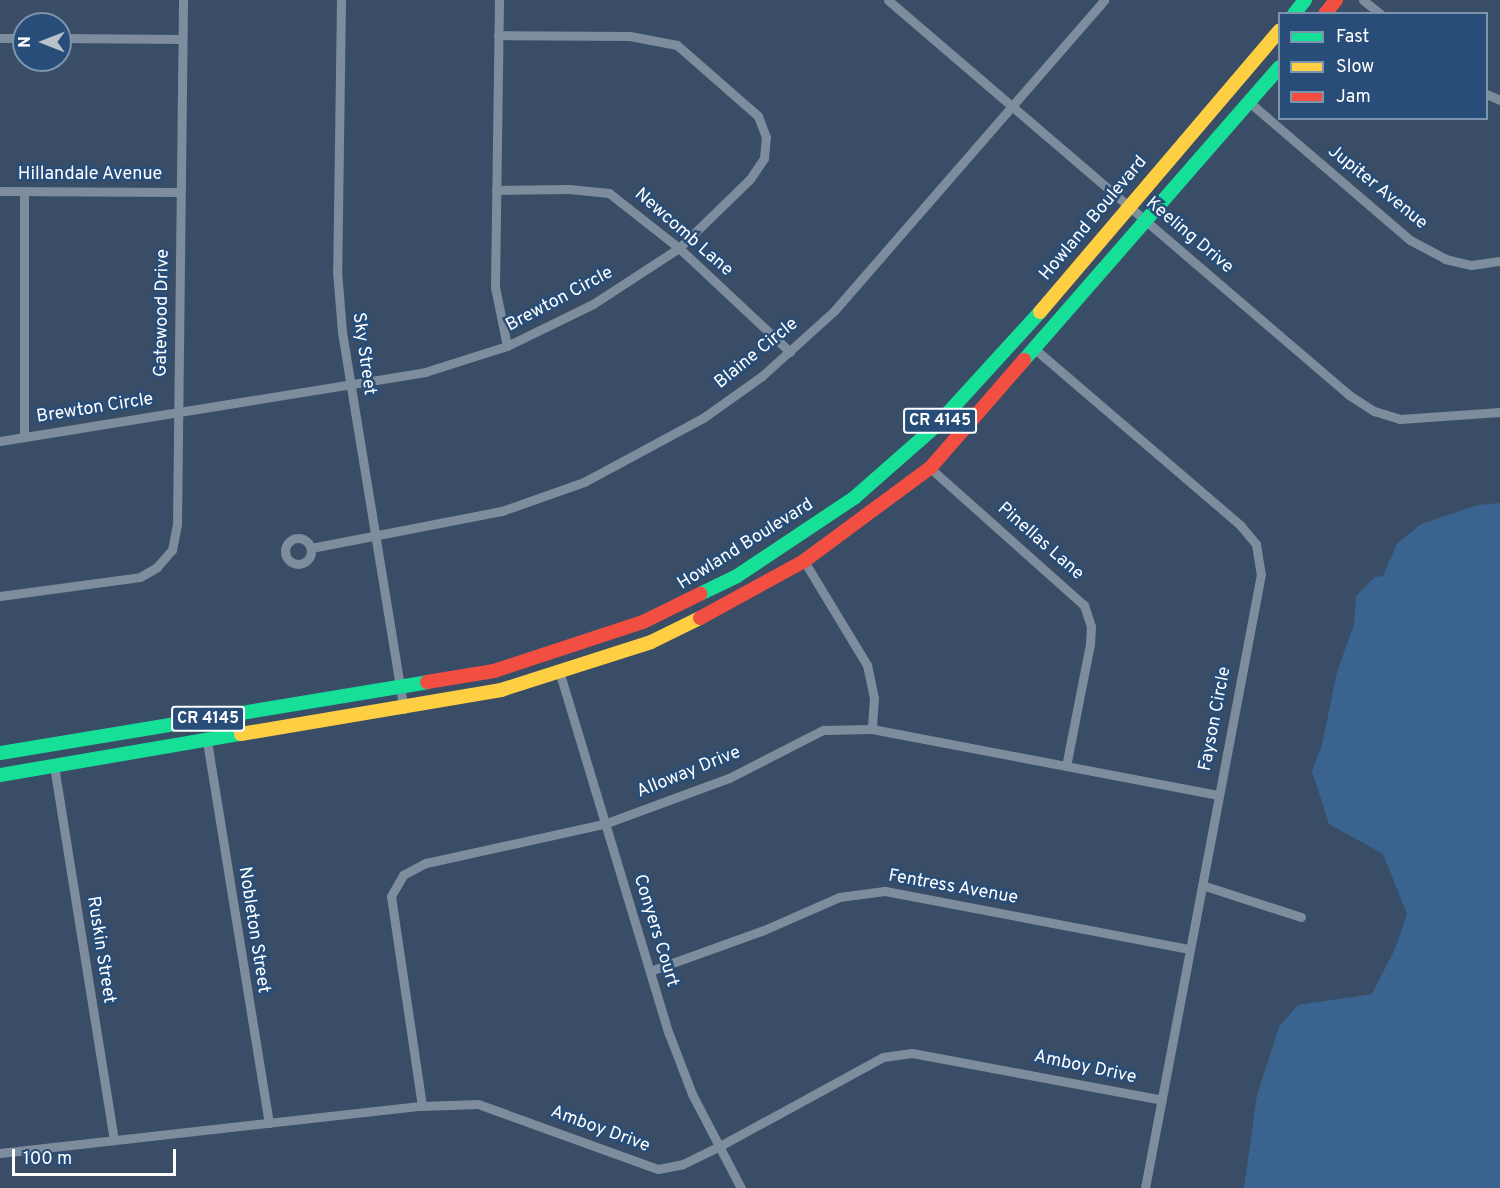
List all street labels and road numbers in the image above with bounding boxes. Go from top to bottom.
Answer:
street label: Jupiter Avenue [1323,141,1431,235]
street label: Howland Boulevard [1036,152,1152,286]
street label: Hillandale Avenue [17,164,163,186]
street label: Newcomb Lane [629,184,737,282]
street label: Keeling Drive [1141,193,1237,279]
street label: Gatewood Drive [151,249,175,377]
street label: Brewton Circle [503,263,617,337]
street label: Sky Street [347,311,379,397]
street label: Blaine Circle [711,314,803,394]
street label: Brewton Circle [35,389,155,429]
road number: CR 4145 [902,408,978,434]
street label: Howland Boulevard [674,495,818,595]
street label: Pinellas Lane [992,499,1088,585]
street label: Fayson Circle [1195,665,1237,773]
road number: CR 4145 [170,706,246,732]
street label: Alloway Drive [634,742,744,804]
street label: Nobleton Street [232,865,274,995]
street label: Fentress Avenue [886,866,1020,910]
street label: Conyers Court [628,872,682,990]
street label: Ruskin Street [81,895,119,1005]
street label: Amboy Drive [1032,1047,1138,1089]
street label: Amboy Drive [547,1102,653,1158]

